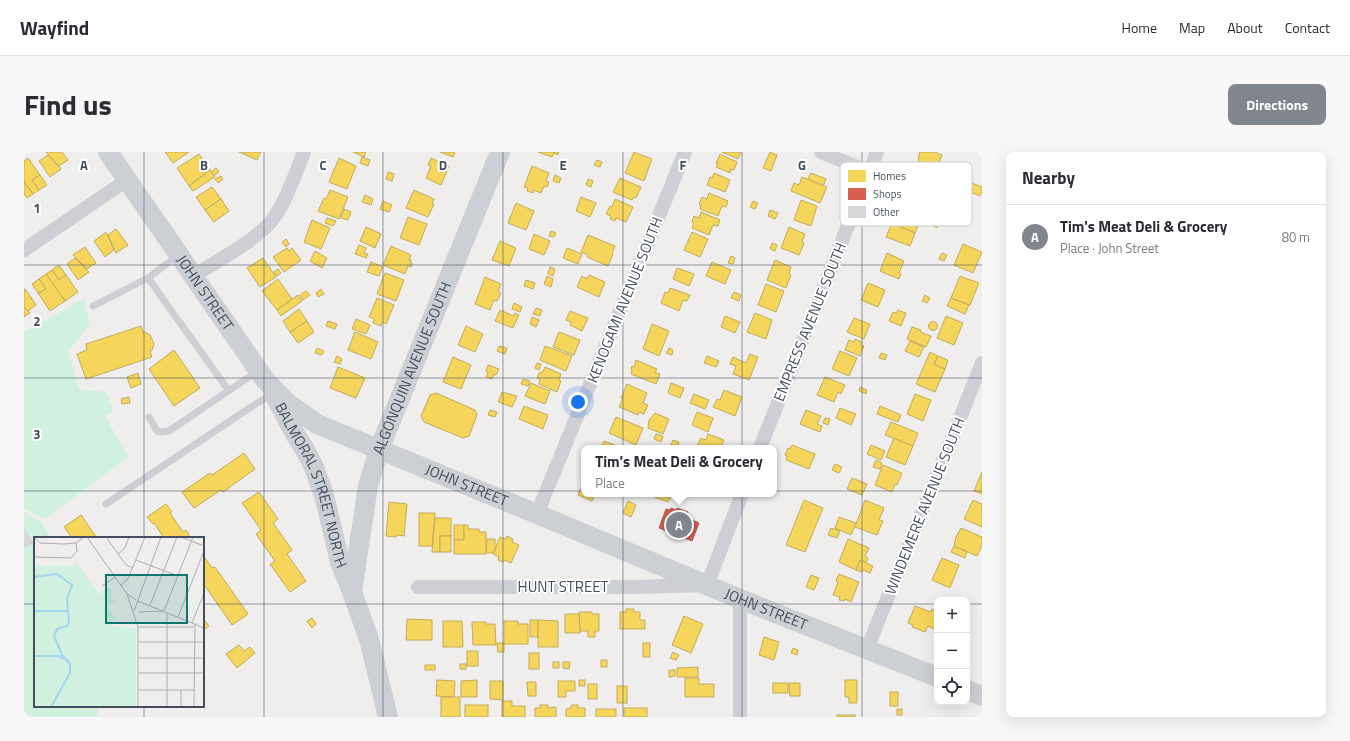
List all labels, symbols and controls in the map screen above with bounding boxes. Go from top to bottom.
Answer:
text: Wayfind [20,13,89,42]
text: Home [1122,17,1157,38]
text: Map [1179,17,1205,38]
text: About [1227,17,1263,38]
text: Contact [1285,17,1330,38]
text: Find us [24,83,112,126]
button: Directions [1228,84,1326,125]
text: A [80,155,88,175]
text: B [200,155,208,175]
text: C [319,155,327,175]
text: D [439,155,447,175]
text: E [559,155,567,175]
text: F [680,155,687,175]
text: G [798,155,806,175]
legend [840,162,972,226]
text: Nearby [1022,165,1075,191]
text: Homes [873,168,906,184]
text: Shops [873,186,902,202]
text: 1 [33,198,41,218]
text: Other [873,204,900,220]
street label: KENOGAMI AVENUE SOUTH [581,213,668,386]
text: Tim's Meat Deli & Grocery [1060,215,1227,238]
text: A [1031,227,1039,247]
text: 80 m [1282,227,1310,247]
text: Place · John Street [1060,238,1159,258]
street label: EMPRESS AVENUE SOUTH [767,239,852,405]
street label: JOHN STREET [171,250,240,335]
street label: ALGONQUIN AVENUE SOUTH [366,278,457,458]
text: 2 [33,311,41,331]
your location [568,392,588,412]
street label: BALMORAL STREET NORTH [269,398,353,571]
street label: WINDEMERE AVENUE SOUTH [878,414,971,598]
text: 3 [33,424,41,444]
popup [581,445,777,497]
text: Tim's Meat Deli & Grocery [595,450,763,473]
street label: JOHN STREET [422,458,512,512]
text: Place [595,473,625,493]
pin: A [666,510,692,540]
inset map [34,537,204,707]
street label: HUNT STREET [518,575,609,598]
street label: JOHN STREET [721,582,811,636]
map controls [934,597,970,705]
button: + [934,597,970,633]
button: − [934,633,970,669]
button: locate [934,669,970,705]

